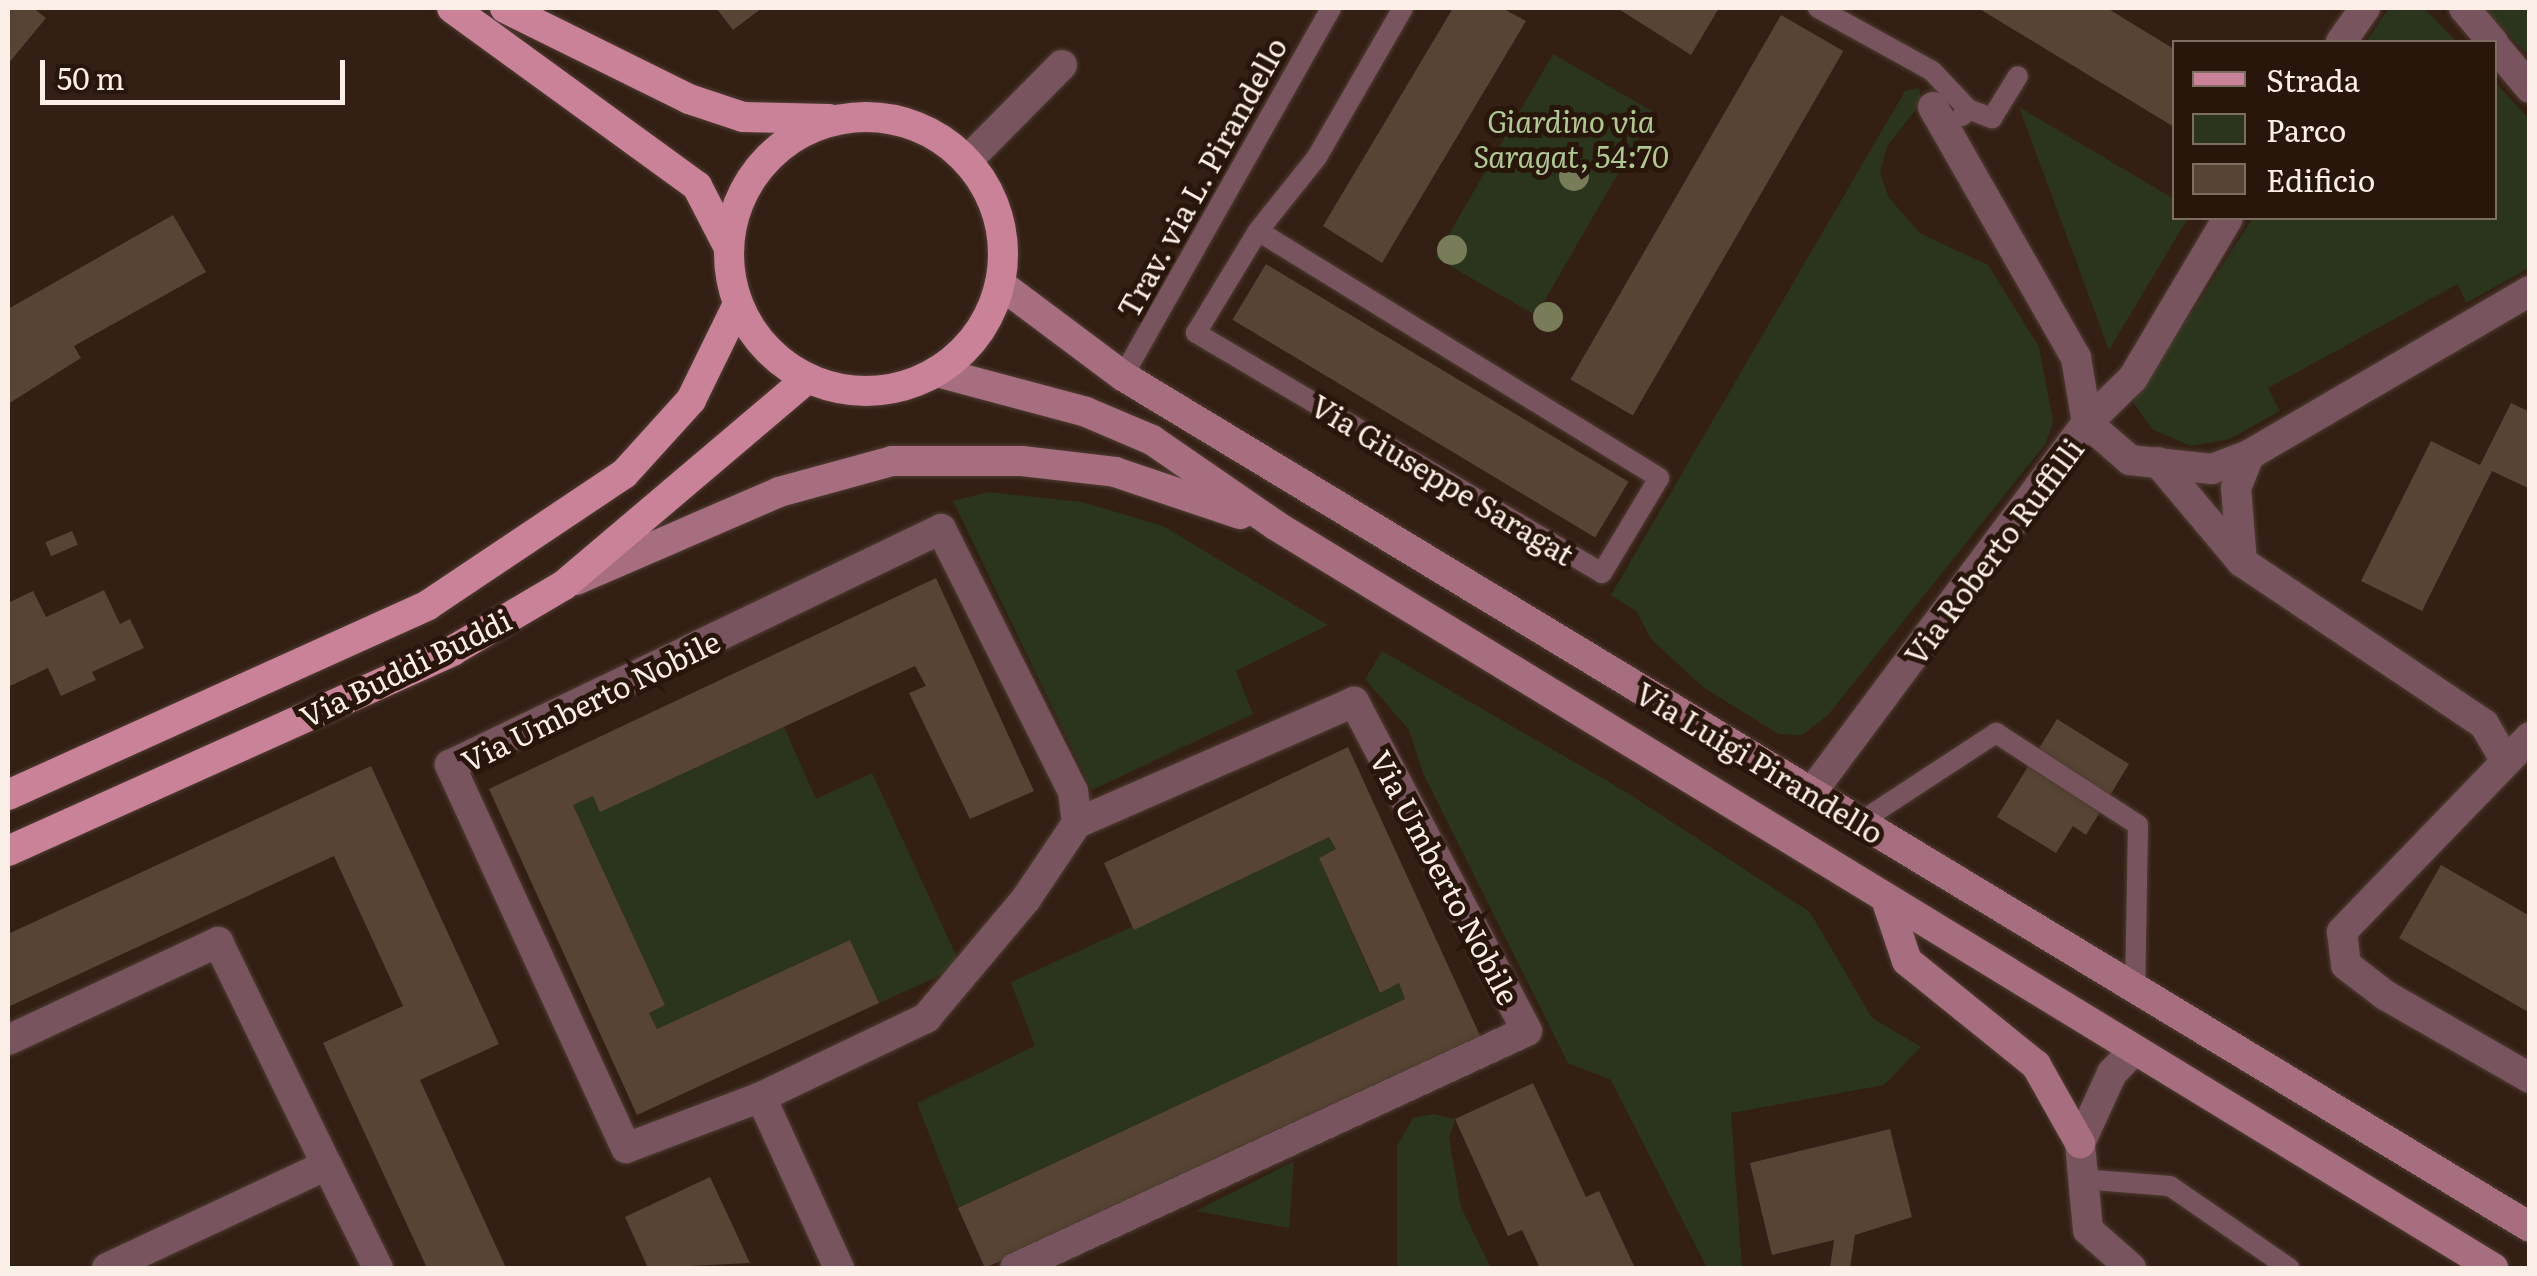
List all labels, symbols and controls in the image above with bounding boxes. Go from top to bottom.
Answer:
street label: Trav. via L. Pirandello [1109,31,1293,323]
scale bar [45,40,350,102]
legend [2172,40,2497,220]
text: 50 m [57,55,125,99]
text: Strada [2266,57,2360,101]
park label: Giardino via Saragat, 54:70 [1473,102,1669,172]
text: Parco [2266,107,2346,151]
text: Edificio [2266,157,2375,201]
street label: Via Giuseppe Saragat [1305,386,1581,572]
street label: Via Roberto Ruffilli [1896,431,2090,671]
street label: Via Buddi Buddi [294,600,516,734]
street label: Via Umberto Nobile [455,622,725,778]
street label: Via Luigi Pirandello [1630,674,1890,850]
street label: Via Umberto Nobile [1364,744,1528,1010]

